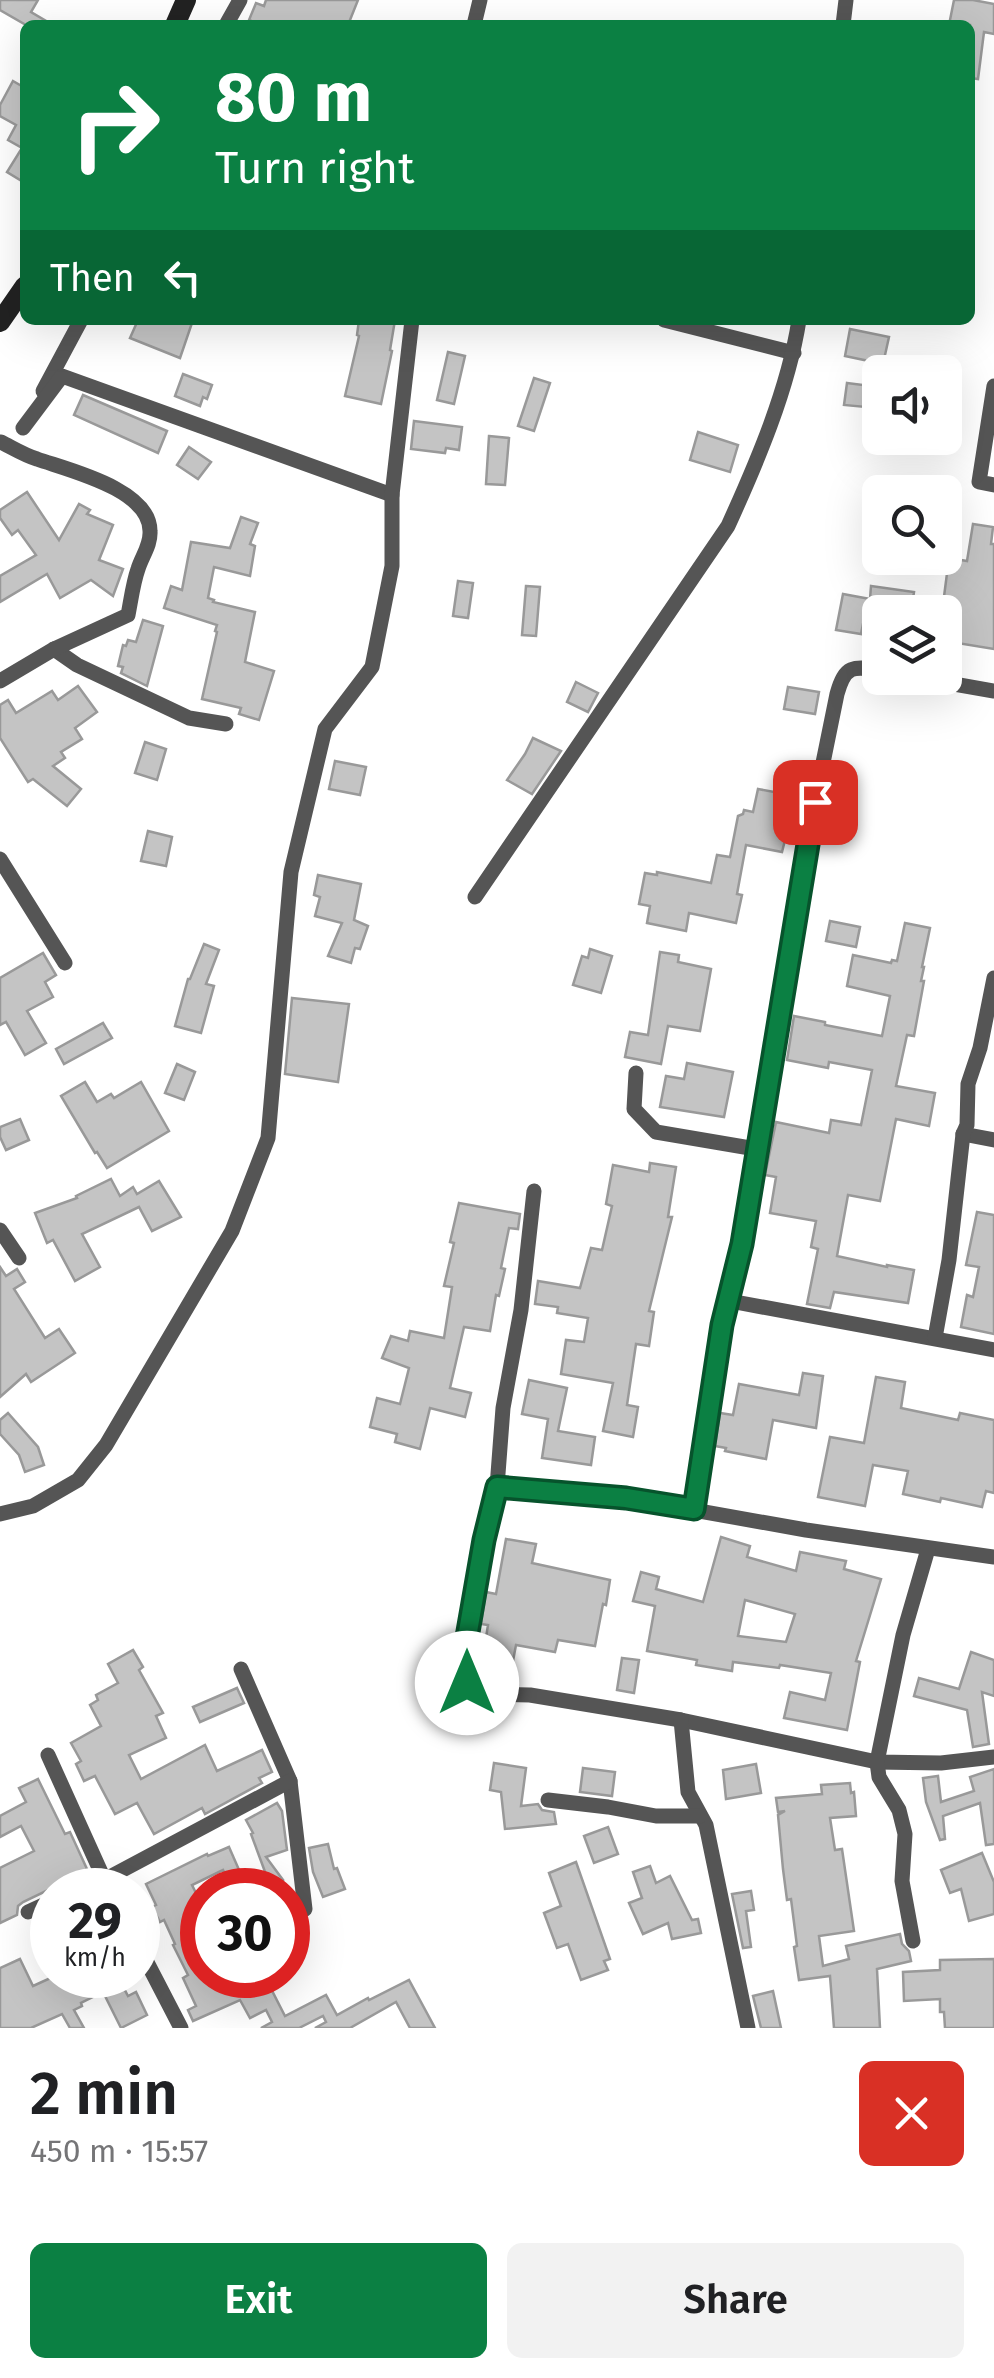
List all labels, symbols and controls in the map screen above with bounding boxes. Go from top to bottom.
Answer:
text: 80 m [215,56,372,140]
icon: right [50,60,180,190]
text: Turn right [215,141,414,195]
icon: left [155,250,210,305]
text: Then [50,255,135,301]
map controls [862,355,962,695]
button: sound [862,355,962,455]
button: search [862,475,962,575]
button: layers [862,595,962,695]
pin [773,760,858,845]
icon: arrive [788,775,843,830]
position arrow [415,1631,519,1735]
speed limit sign: 30 [180,1868,310,1998]
text: 29 [68,1891,122,1951]
text: km/h [64,1943,126,1973]
text: 2 min [30,2058,178,2130]
button: close [859,2061,964,2166]
text: 450 m · 15:57 [30,2132,208,2170]
button: Exit [30,2243,487,2358]
button: Share [507,2243,964,2358]

